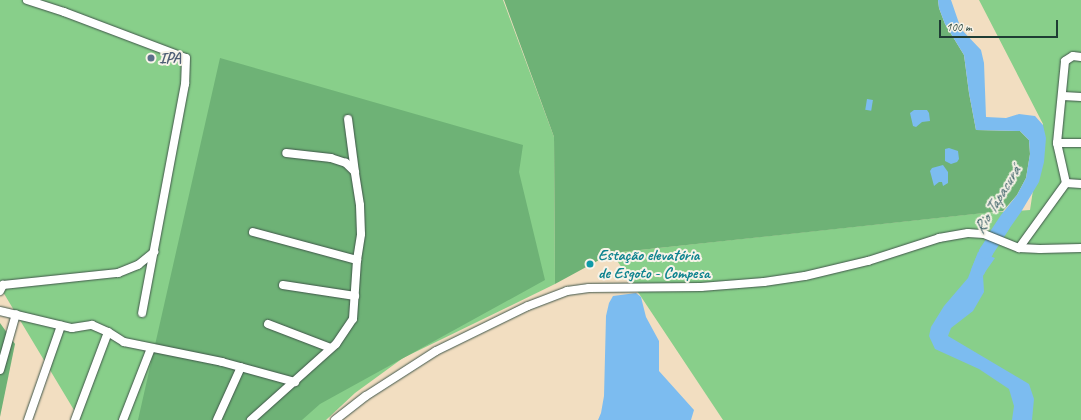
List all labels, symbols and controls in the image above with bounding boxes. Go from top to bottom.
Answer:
scale bar [941,12,1060,38]
text: 100 m [946,19,972,35]
place label: IPA [159,48,181,68]
marker: IPA [146,53,156,63]
water label: Rio Tapacurá [969,163,1025,237]
place label: Estação elevatória de Esgoto - Compesa [598,245,710,283]
marker: Estação elevatória de Esgoto - Compesa [585,259,595,269]

